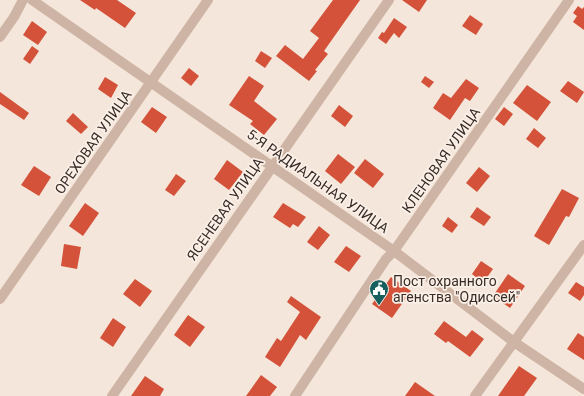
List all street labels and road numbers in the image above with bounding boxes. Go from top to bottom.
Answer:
street label: ОРЕХОВАЯ УЛИЦА [51,87,135,197]
street label: КЛЕНОВАЯ УЛИЦА [399,104,483,216]
street label: 5-Я РАДИАЛЬНАЯ УЛИЦА [244,126,392,236]
street label: ЯСЕНЕВАЯ УЛИЦА [183,154,267,264]

